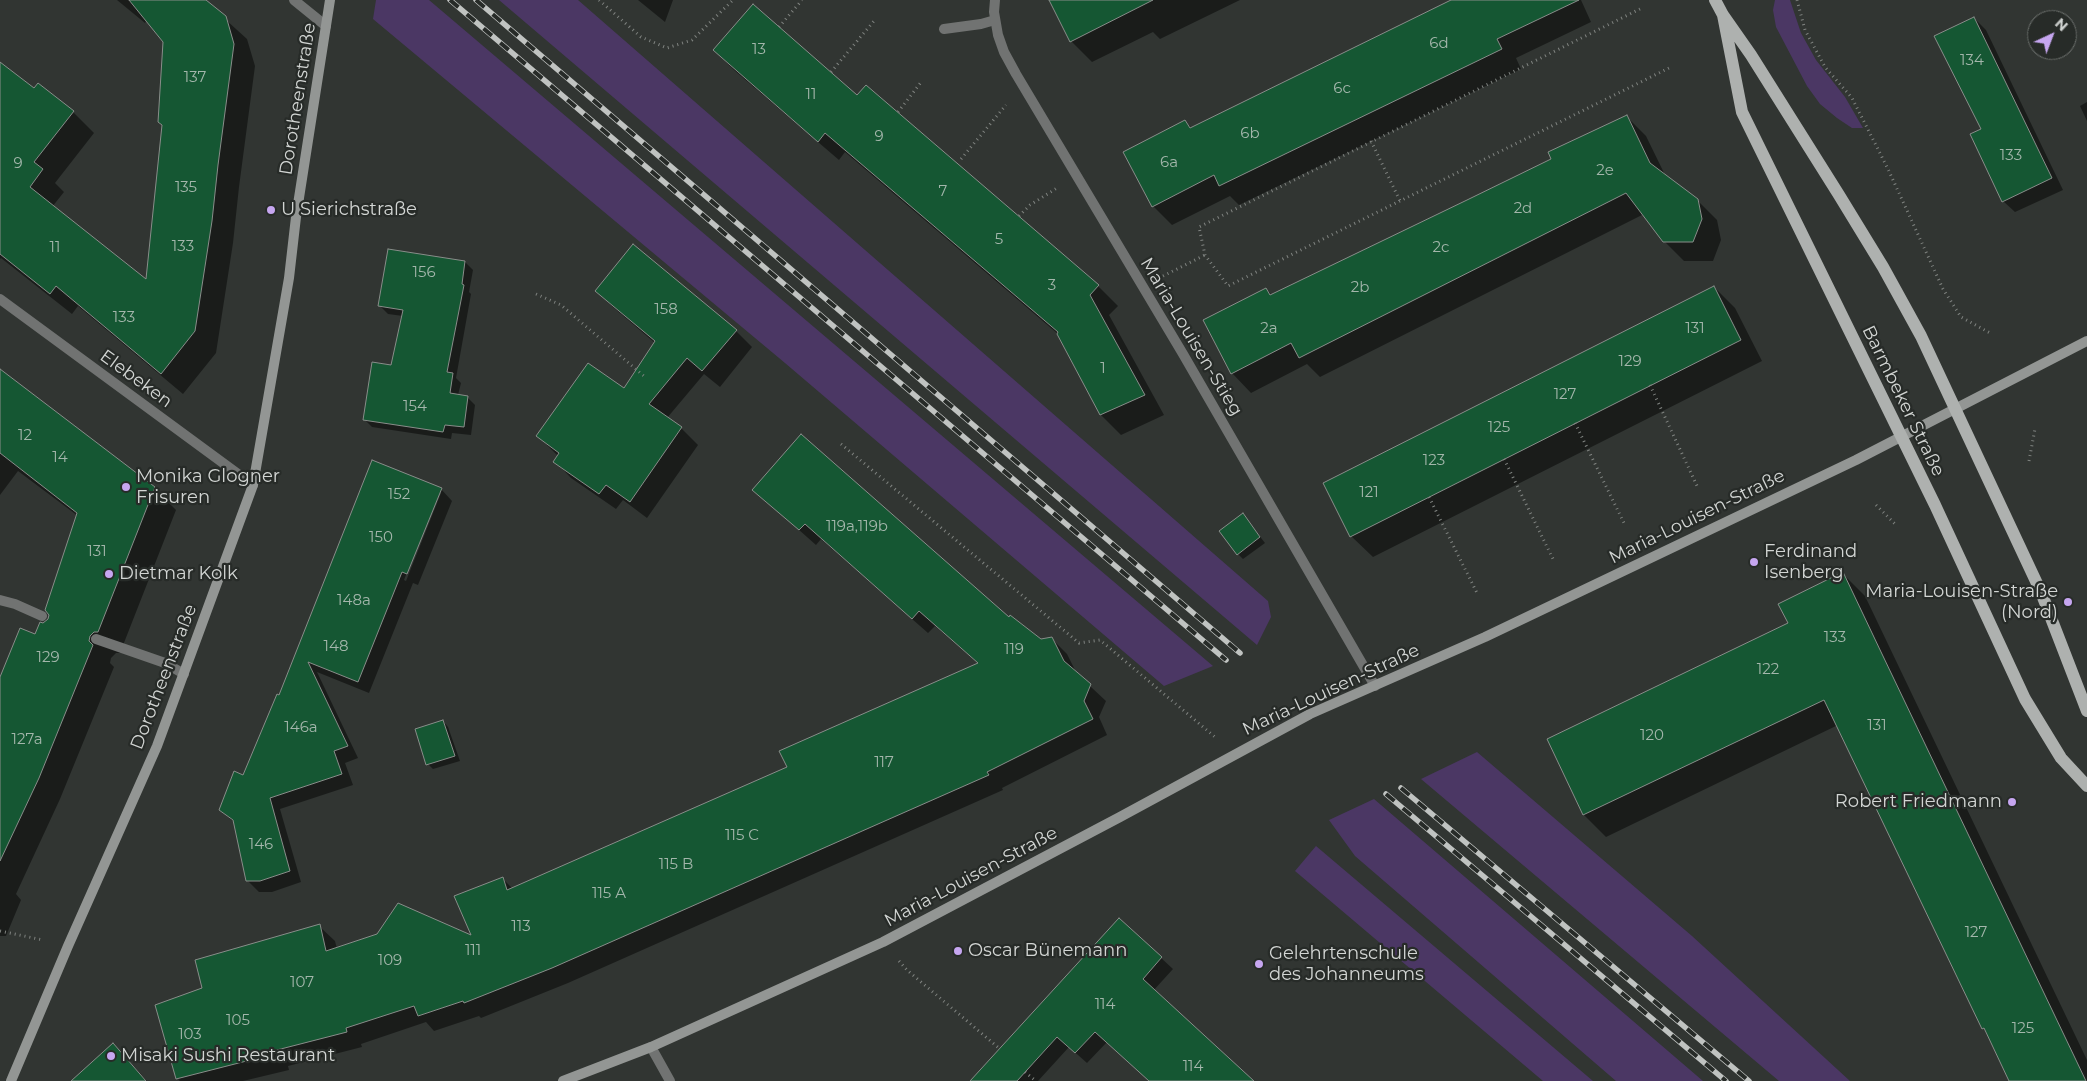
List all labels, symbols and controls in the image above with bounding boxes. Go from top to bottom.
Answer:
north arrow [2027,10,2077,60]
text: N [2051,14,2072,35]
street label: Dorotheenstraße [275,21,321,177]
house number: 6d [1429,35,1449,53]
house number: 13 [752,41,766,59]
house number: 134 [1960,52,1984,70]
house number: 137 [184,69,206,87]
house number: 6c [1333,80,1351,98]
house number: 11 [806,86,816,104]
house number: 6b [1240,125,1260,143]
house number: 9 [874,128,884,146]
house number: 133 [2000,147,2022,165]
house number: 6a [1160,154,1178,172]
house number: 9 [13,155,23,173]
house number: 2e [1596,162,1614,180]
house number: 135 [175,179,197,197]
house number: 7 [939,183,947,201]
place label: U Sierichstraße [281,199,417,221]
house number: 2d [1514,200,1532,218]
marker: U Sierichstraße [265,204,277,216]
house number: 5 [995,231,1003,249]
house number: 133 [172,238,194,256]
house number: 11 [50,239,60,257]
house number: 2c [1433,239,1449,257]
street label: Maria-Louisen-Stieg [1135,254,1247,420]
house number: 156 [412,264,436,282]
house number: 3 [1048,277,1056,295]
house number: 2b [1351,279,1369,297]
house number: 158 [654,301,678,319]
house number: 133 [113,309,135,327]
house number: 2a [1260,320,1278,338]
house number: 131 [1685,320,1705,338]
street label: Barmbeker Straße [1857,322,1949,480]
street label: Elebeken [96,346,176,412]
house number: 129 [1618,353,1642,371]
house number: 1 [1100,360,1106,378]
house number: 127 [1554,386,1576,404]
house number: 154 [403,398,427,416]
house number: 125 [1488,419,1510,437]
house number: 12 [18,427,32,445]
house number: 14 [52,449,68,467]
house number: 123 [1423,452,1445,470]
street label: Maria-Louisen-Straße [1606,465,1788,569]
place label: Monika Glogner Frisuren [136,466,280,508]
marker: Monika Glogner Frisuren [120,481,132,493]
house number: 121 [1359,484,1379,502]
house number: 152 [388,486,410,504]
house number: 119a,119b [826,518,888,536]
house number: 150 [369,529,393,547]
place label: Ferdinand Isenberg [1764,541,1857,584]
house number: 131 [87,543,107,561]
marker: Ferdinand Isenberg [1748,556,1760,568]
place label: Dietmar Kolk [119,563,238,585]
marker: Dietmar Kolk [103,568,115,580]
place label: Maria-Louisen-Straße (Nord) [1865,581,2058,624]
house number: 148a [337,592,371,610]
marker: Maria-Louisen-Straße (Nord) [2062,596,2074,608]
street label: Dorotheenstraße [126,601,202,753]
house number: 133 [1824,629,1846,647]
house number: 148 [323,638,349,656]
street label: Maria-Louisen-Straße [1239,639,1423,741]
house number: 119 [1004,641,1024,659]
house number: 129 [36,649,60,667]
house number: 122 [1757,661,1779,679]
house number: 131 [1867,717,1887,735]
house number: 146a [284,719,318,737]
house number: 120 [1640,727,1664,745]
house number: 127a [11,731,43,749]
house number: 117 [874,754,894,772]
place label: Robert Friedmann [1835,791,2002,813]
marker: Robert Friedmann [2006,796,2018,808]
street label: Maria-Louisen-Straße [881,822,1061,932]
house number: 115 C [725,827,759,845]
house number: 146 [249,836,273,854]
house number: 115 B [659,856,693,874]
house number: 115 A [592,885,626,903]
house number: 113 [511,918,531,936]
house number: 127 [1965,924,1987,942]
place label: Oscar Bünemann [968,940,1127,962]
house number: 111 [465,942,481,960]
place label: Gelehrtenschule des Johanneums [1269,943,1424,986]
marker: Oscar Bünemann [952,945,964,957]
house number: 109 [378,952,402,970]
marker: Gelehrtenschule des Johanneums [1253,958,1265,970]
house number: 107 [290,974,314,992]
house number: 114 [1095,996,1115,1014]
house number: 105 [226,1012,250,1030]
house number: 125 [2012,1020,2034,1038]
house number: 103 [178,1026,202,1044]
place label: Misaki Sushi Restaurant [121,1045,335,1067]
marker: Misaki Sushi Restaurant [105,1050,117,1062]
house number: 114 [1183,1058,1203,1076]

